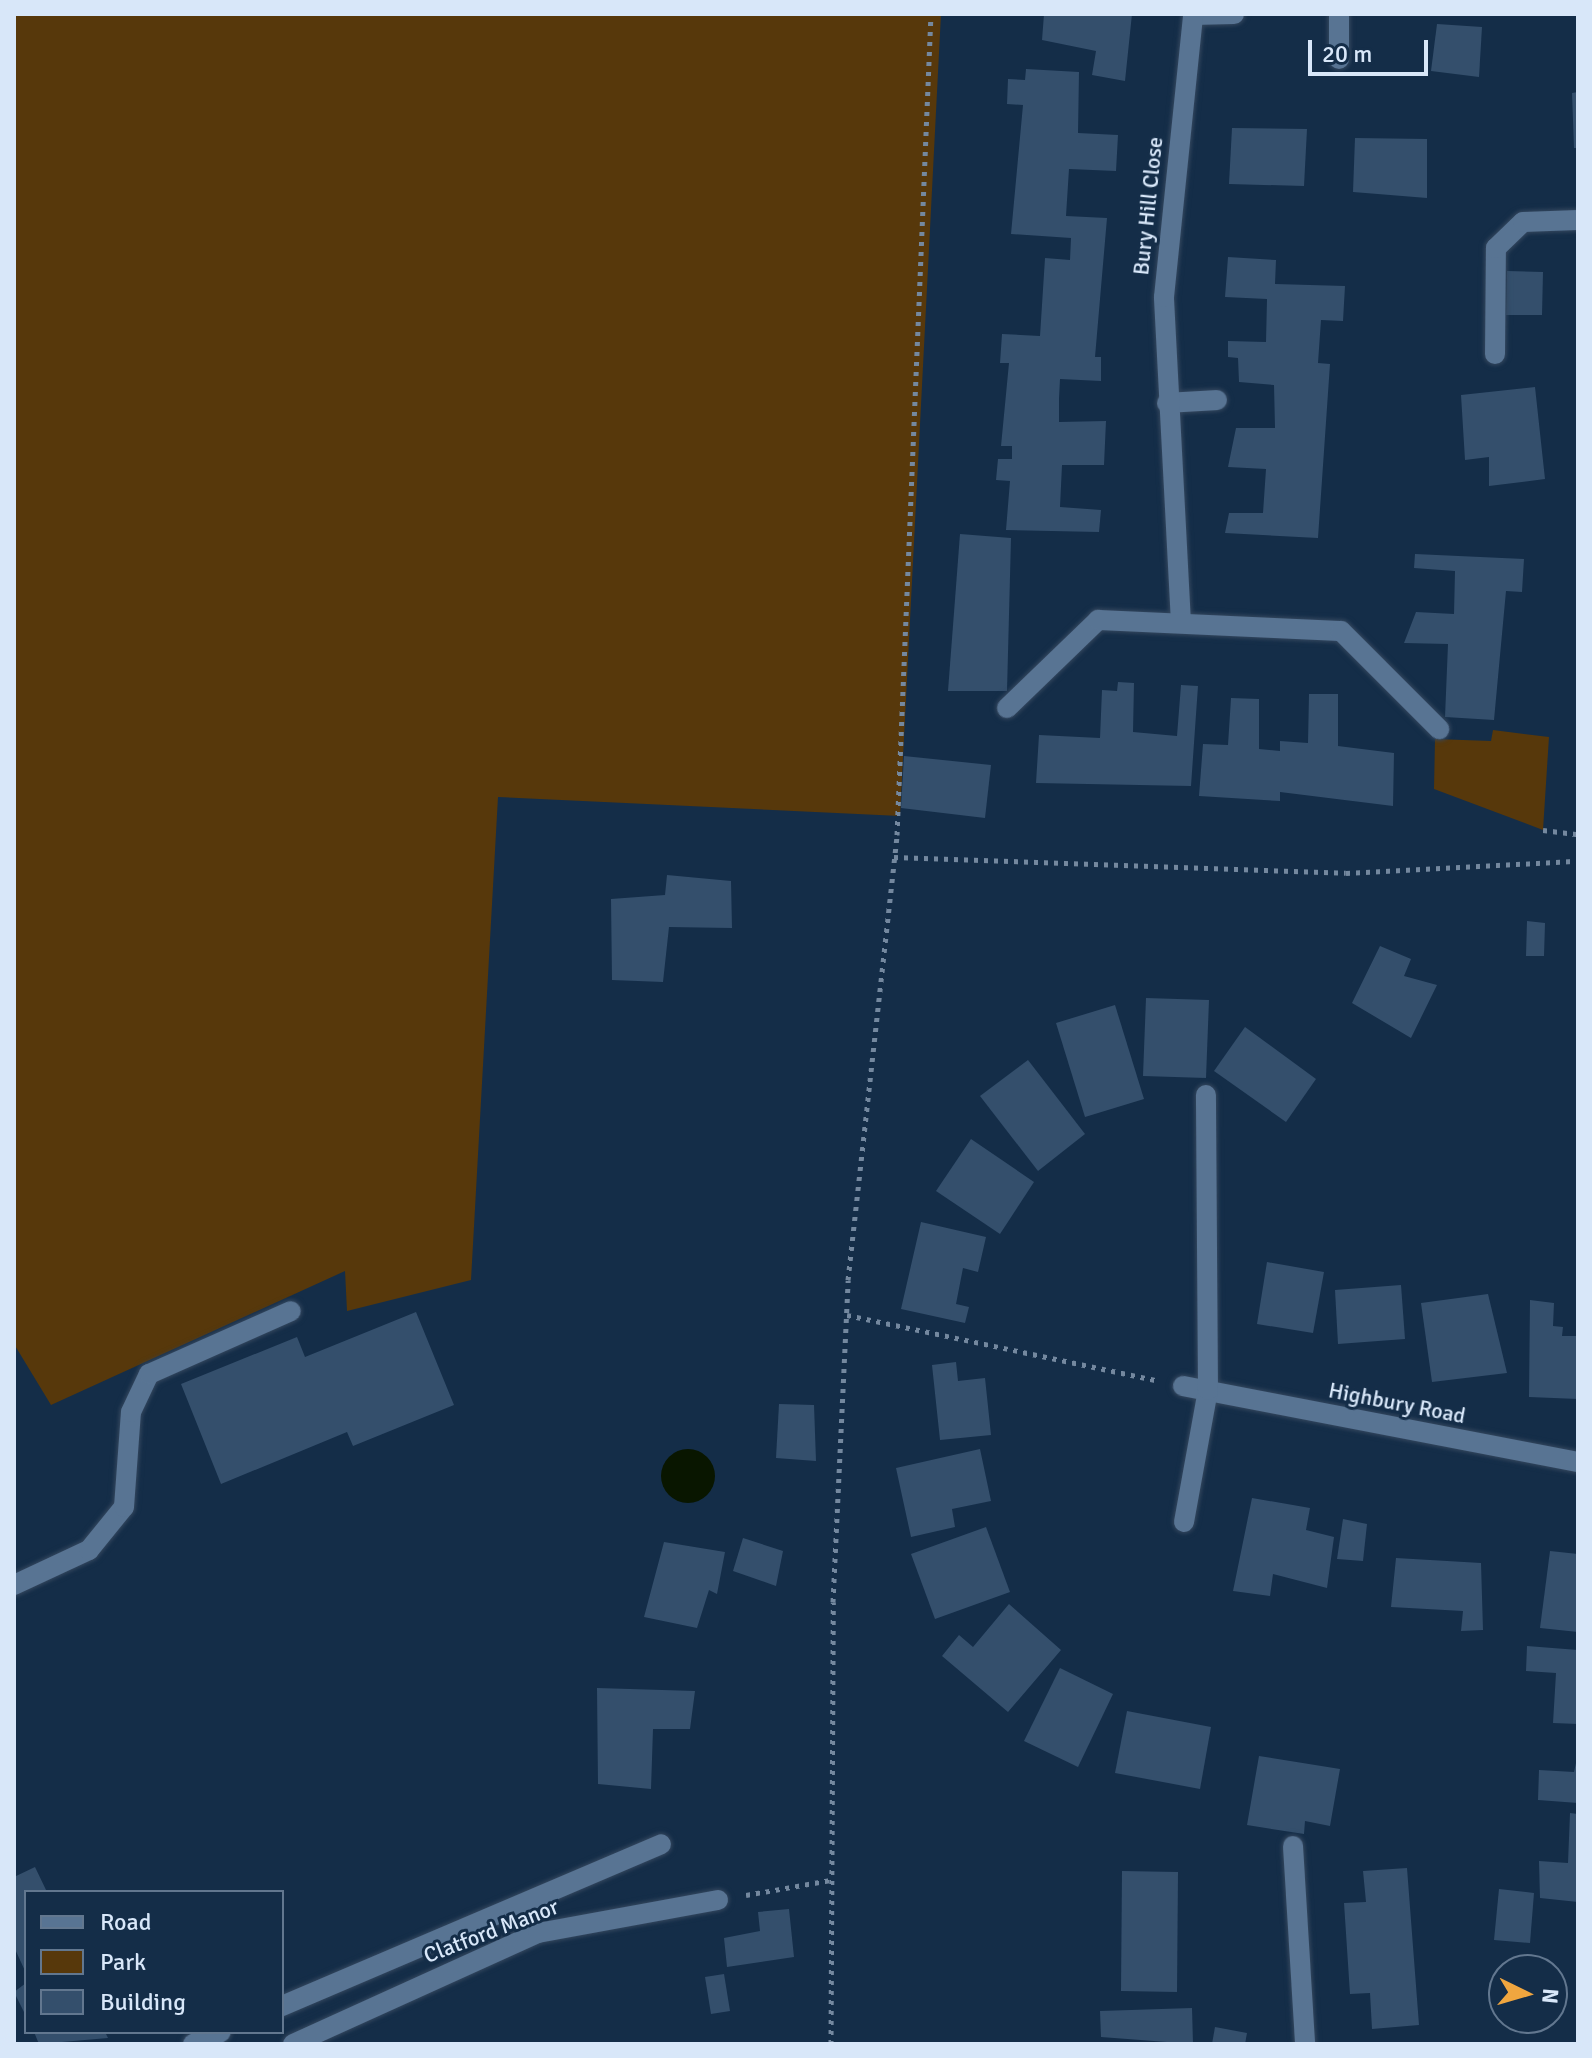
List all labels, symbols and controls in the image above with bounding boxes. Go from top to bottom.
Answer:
scale bar [1312,24,1432,74]
text: 20 m [1322,39,1372,69]
street label: Bury Hill Close [1128,135,1168,277]
street label: Highbury Road [1326,1377,1468,1429]
legend [24,1890,284,2034]
street label: Clatford Manor [420,1893,562,1969]
text: Road [100,1907,151,1937]
text: Park [100,1947,146,1977]
north arrow [1488,1954,1568,2034]
text: Building [100,1987,186,2017]
text: N [1536,1987,1565,2005]

